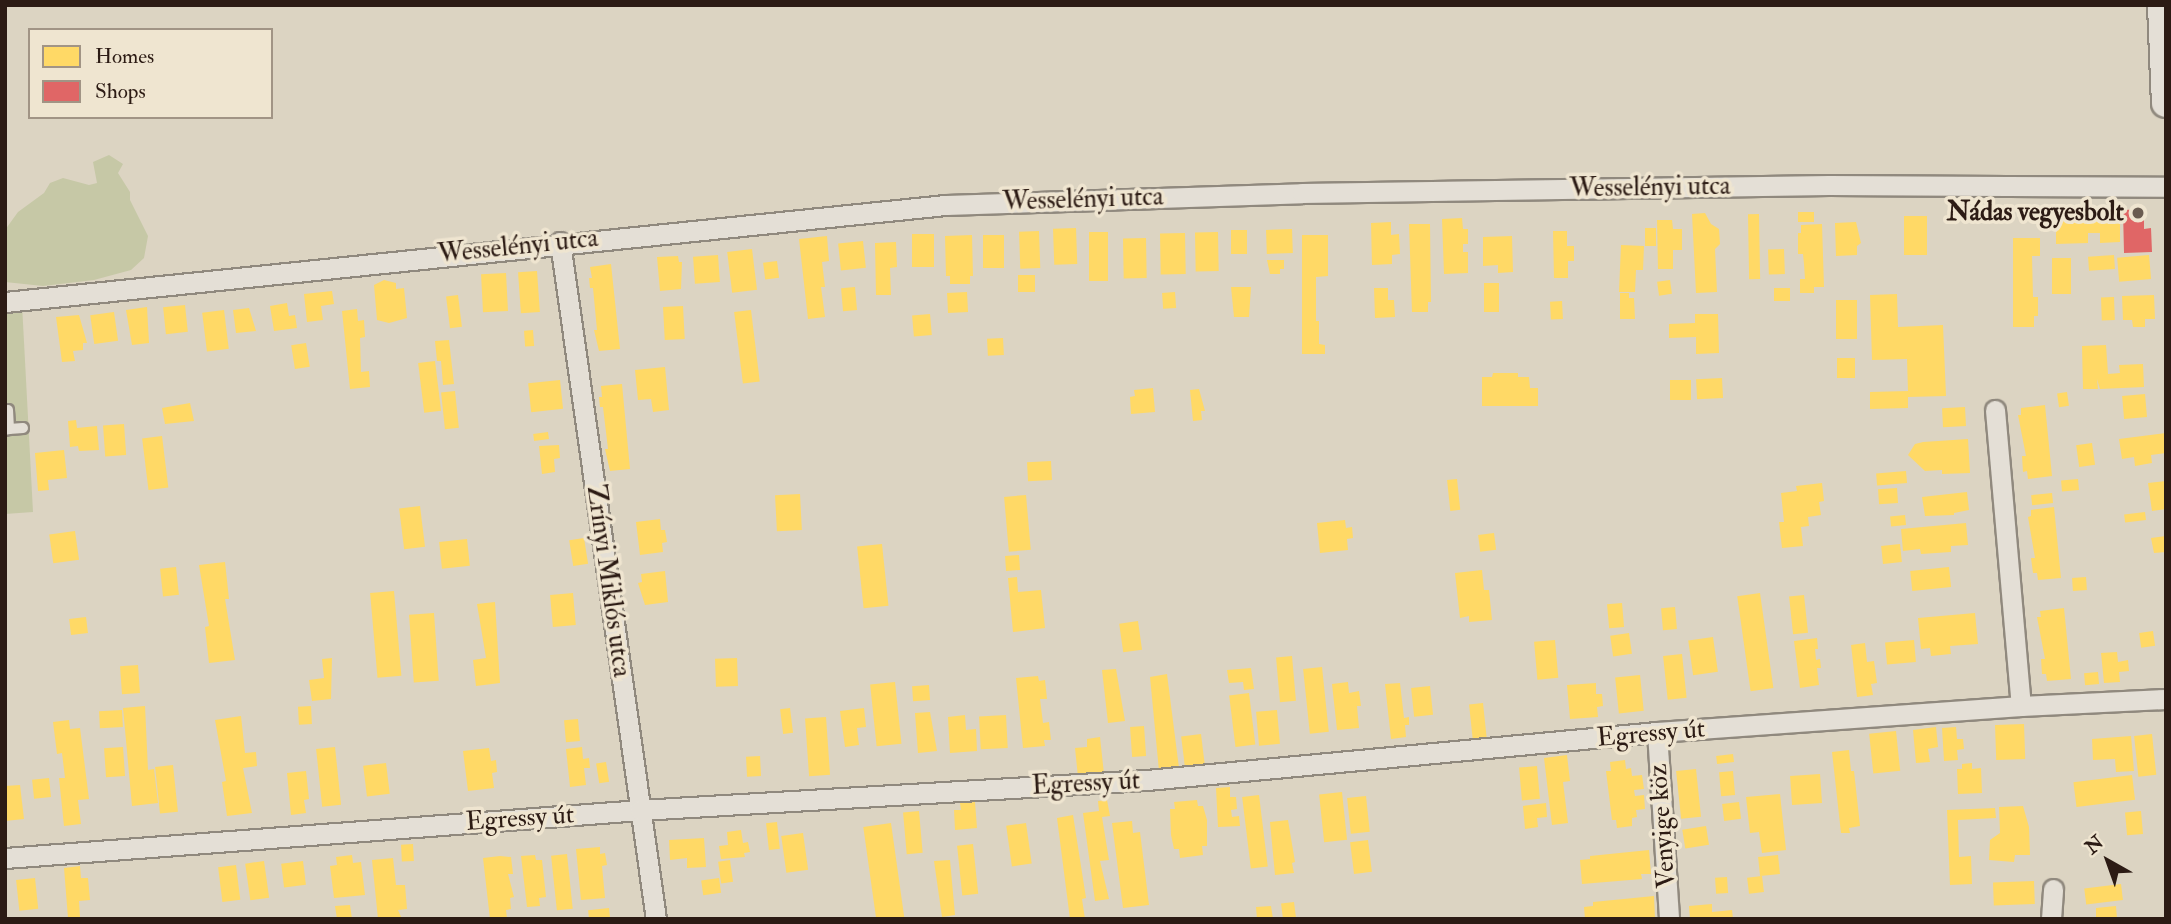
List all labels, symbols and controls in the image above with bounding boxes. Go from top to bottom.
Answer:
legend [28,28,273,119]
text: Homes [95,43,154,70]
text: Shops [95,78,146,105]
street label: Wesselényi utca [1569,171,1731,205]
street label: Wesselényi utca [1002,182,1164,218]
place label: Nádas vegyesbolt [1947,197,2124,229]
marker: Nádas vegyesbolt [2130,205,2146,221]
street label: Wesselényi utca [436,223,600,271]
street label: Zrínyi Miklós utca [579,483,637,679]
street label: Egressy út [1596,714,1706,754]
street label: Venyige köz [1643,763,1683,889]
street label: Egressy út [1031,766,1141,802]
street label: Egressy út [465,800,575,838]
north arrow [2073,826,2143,896]
text: N [2080,830,2109,860]

